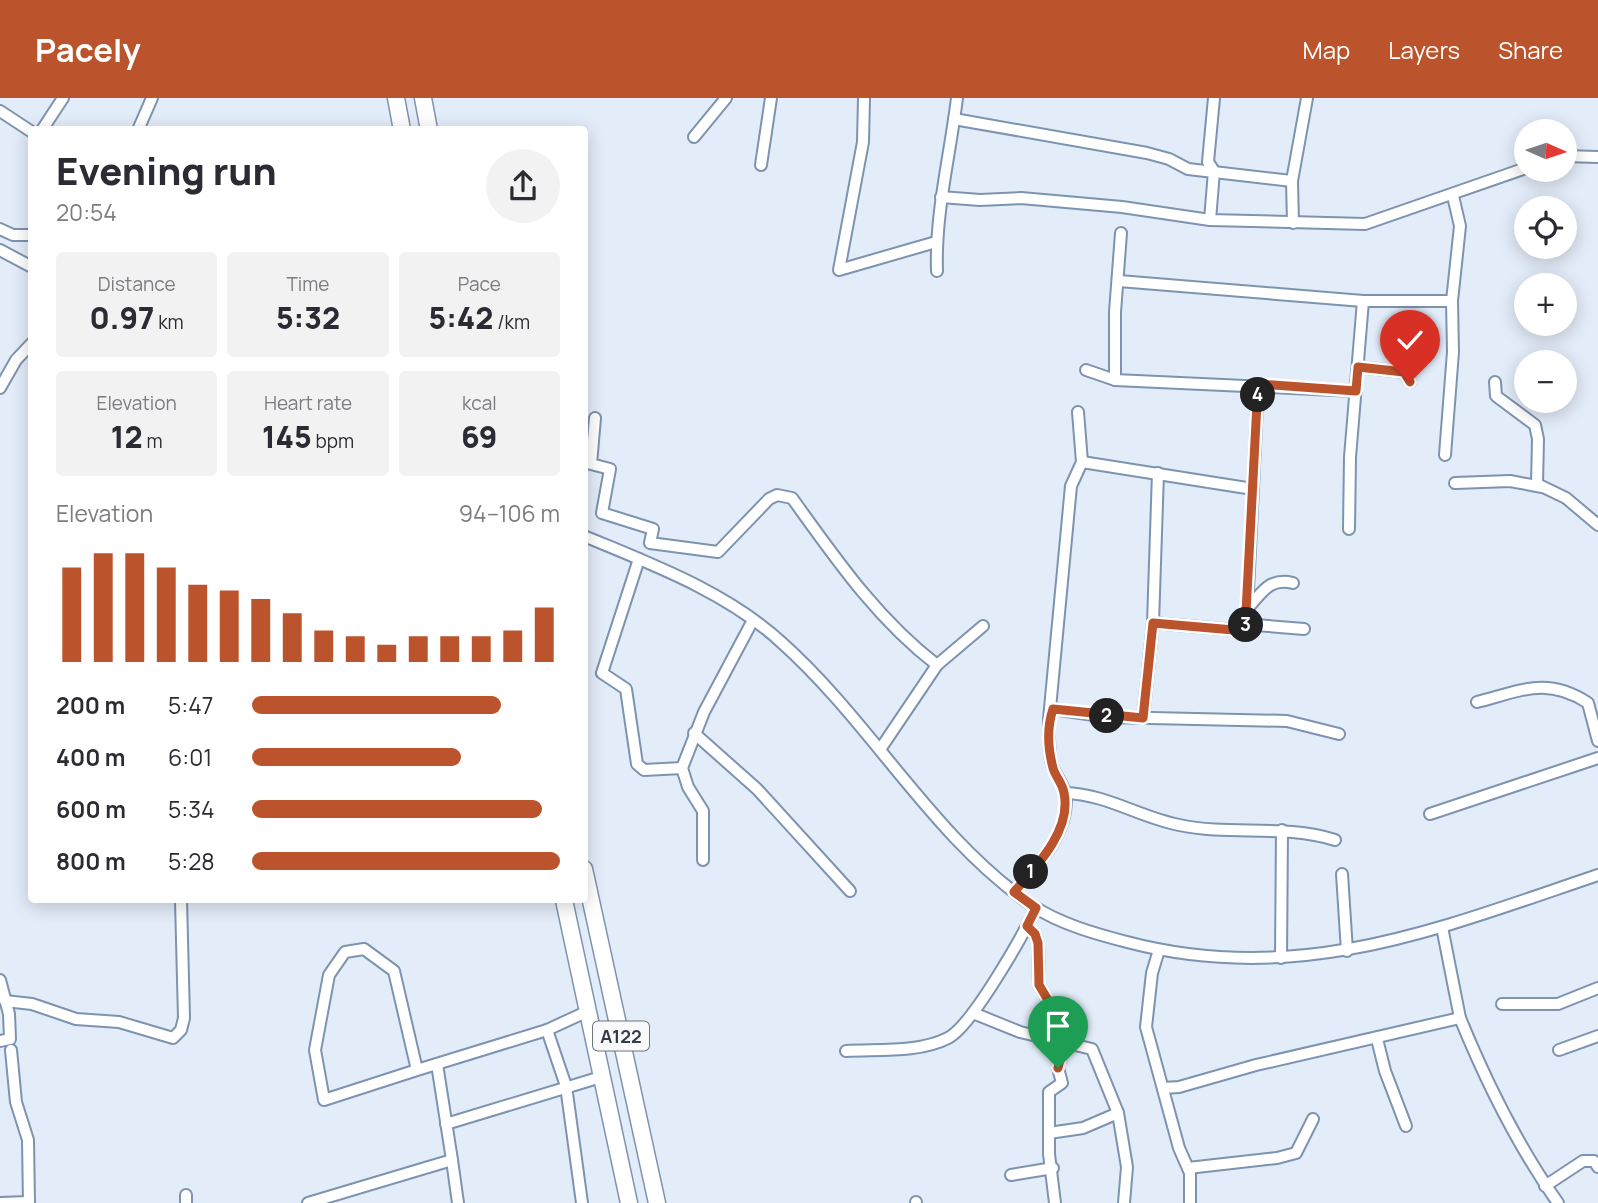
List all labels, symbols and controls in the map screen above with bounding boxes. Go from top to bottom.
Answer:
text: Pacely [35,27,141,72]
text: Map [1303,33,1350,66]
text: Layers [1388,33,1460,66]
text: Share [1498,33,1563,66]
north arrow [1514,119,1577,182]
map controls [1514,119,1577,413]
text: Evening run [56,144,277,196]
button: share [486,149,560,223]
text: 20:54 [56,196,117,228]
button: locate [1514,196,1577,259]
text: Distance [98,271,176,297]
text: Time [287,271,329,297]
text: Pace [458,271,501,297]
button: + [1514,273,1577,336]
text: 0.97 [90,297,154,338]
text: 5:32 [276,297,340,338]
text: 5:42 [428,297,493,338]
text: km [154,309,184,335]
text: /km [493,309,530,335]
pin [1380,310,1440,382]
icon: check [1391,321,1429,359]
button: − [1514,350,1577,413]
pin: 4 [1240,378,1276,412]
text: 4 [1252,381,1263,407]
text: Elevation [97,390,177,416]
text: Heart rate [264,390,352,416]
text: kcal [462,390,497,416]
text: 12 [111,416,143,457]
text: 145 [262,416,312,457]
text: 69 [461,416,498,457]
text: m [143,428,163,454]
text: bpm [312,428,354,454]
text: Elevation [56,497,153,529]
text: 94–106 m [459,497,560,529]
pin: 3 [1228,608,1264,642]
text: 3 [1240,611,1251,637]
text: 200 m [56,689,125,721]
text: 5:47 [168,689,213,721]
pin: 2 [1090,698,1124,734]
text: 2 [1101,702,1112,728]
text: 400 m [56,741,126,773]
text: 6:01 [168,741,212,773]
text: 600 m [56,793,126,825]
text: 5:34 [168,793,214,825]
text: 800 m [56,845,126,877]
text: 5:28 [168,845,215,877]
pin: 1 [1014,854,1048,890]
text: 1 [1026,858,1035,884]
pin [1028,996,1088,1068]
icon: arrive [1039,1007,1077,1045]
road number: A122 [593,1021,649,1051]

